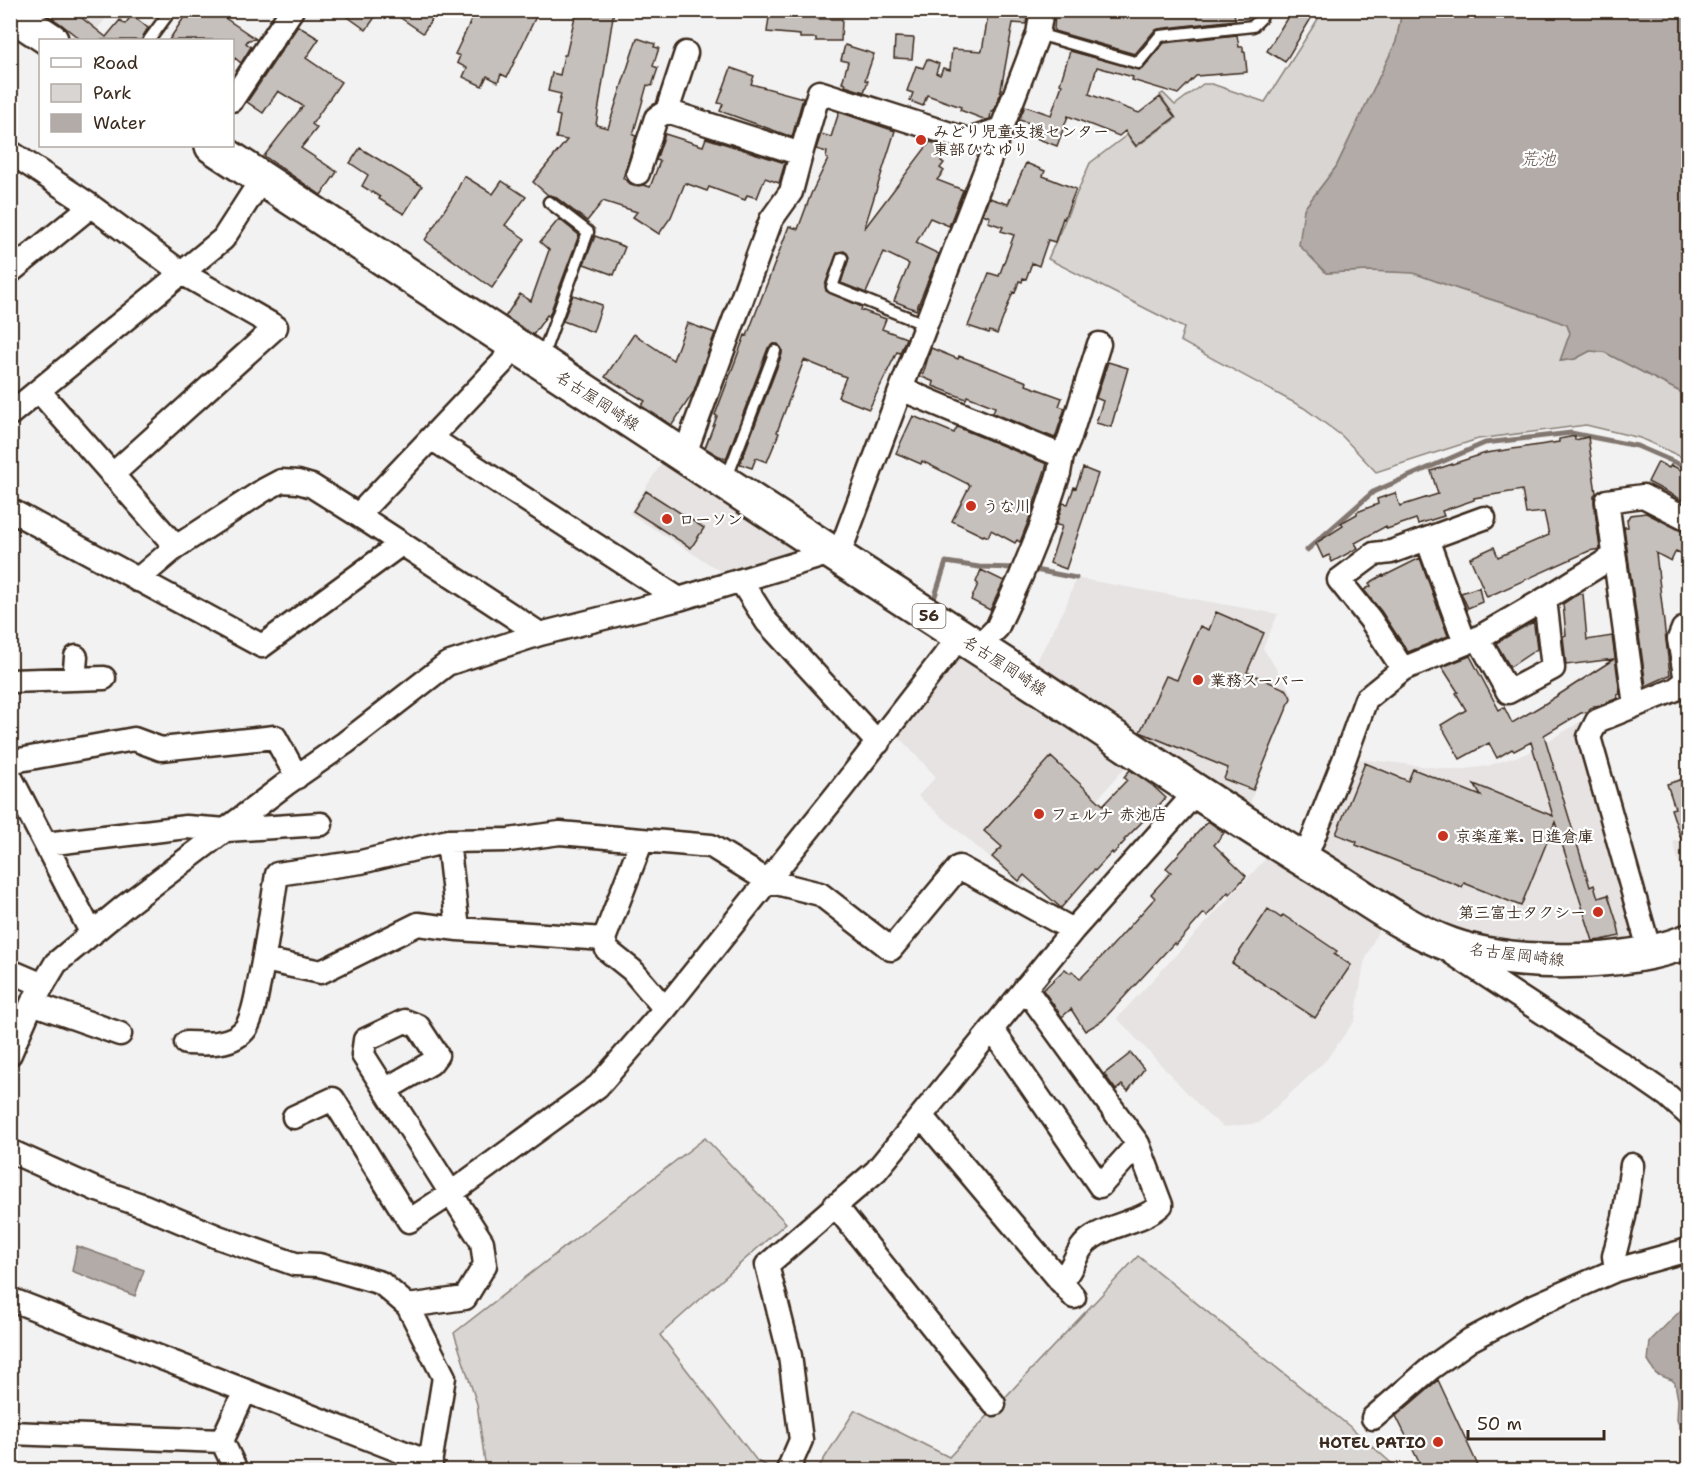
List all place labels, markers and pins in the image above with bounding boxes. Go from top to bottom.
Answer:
place label: みどり児童支援センター 東部ひなゆり [933,121,1109,160]
marker: みどり児童支援センター 東部ひなゆり [914,133,928,147]
place label: うな川 [983,496,1031,517]
marker: うな川 [964,499,978,513]
place label: ローソン [679,509,743,530]
marker: ローソン [660,512,674,526]
place label: 業務スーパー [1210,670,1305,691]
marker: 業務スーパー [1191,673,1205,687]
place label: フェルナ 赤池店 [1051,804,1167,825]
marker: フェルナ 赤池店 [1032,807,1046,821]
place label: 京楽産業. 日進倉庫 [1455,826,1593,847]
marker: 京楽産業. 日進倉庫 [1436,829,1450,843]
place label: 第三富士タクシー [1458,902,1586,923]
marker: 第三富士タクシー [1591,905,1605,919]
place label: HOTEL PATIO [1319,1432,1426,1453]
marker: HOTEL PATIO [1431,1435,1445,1449]

